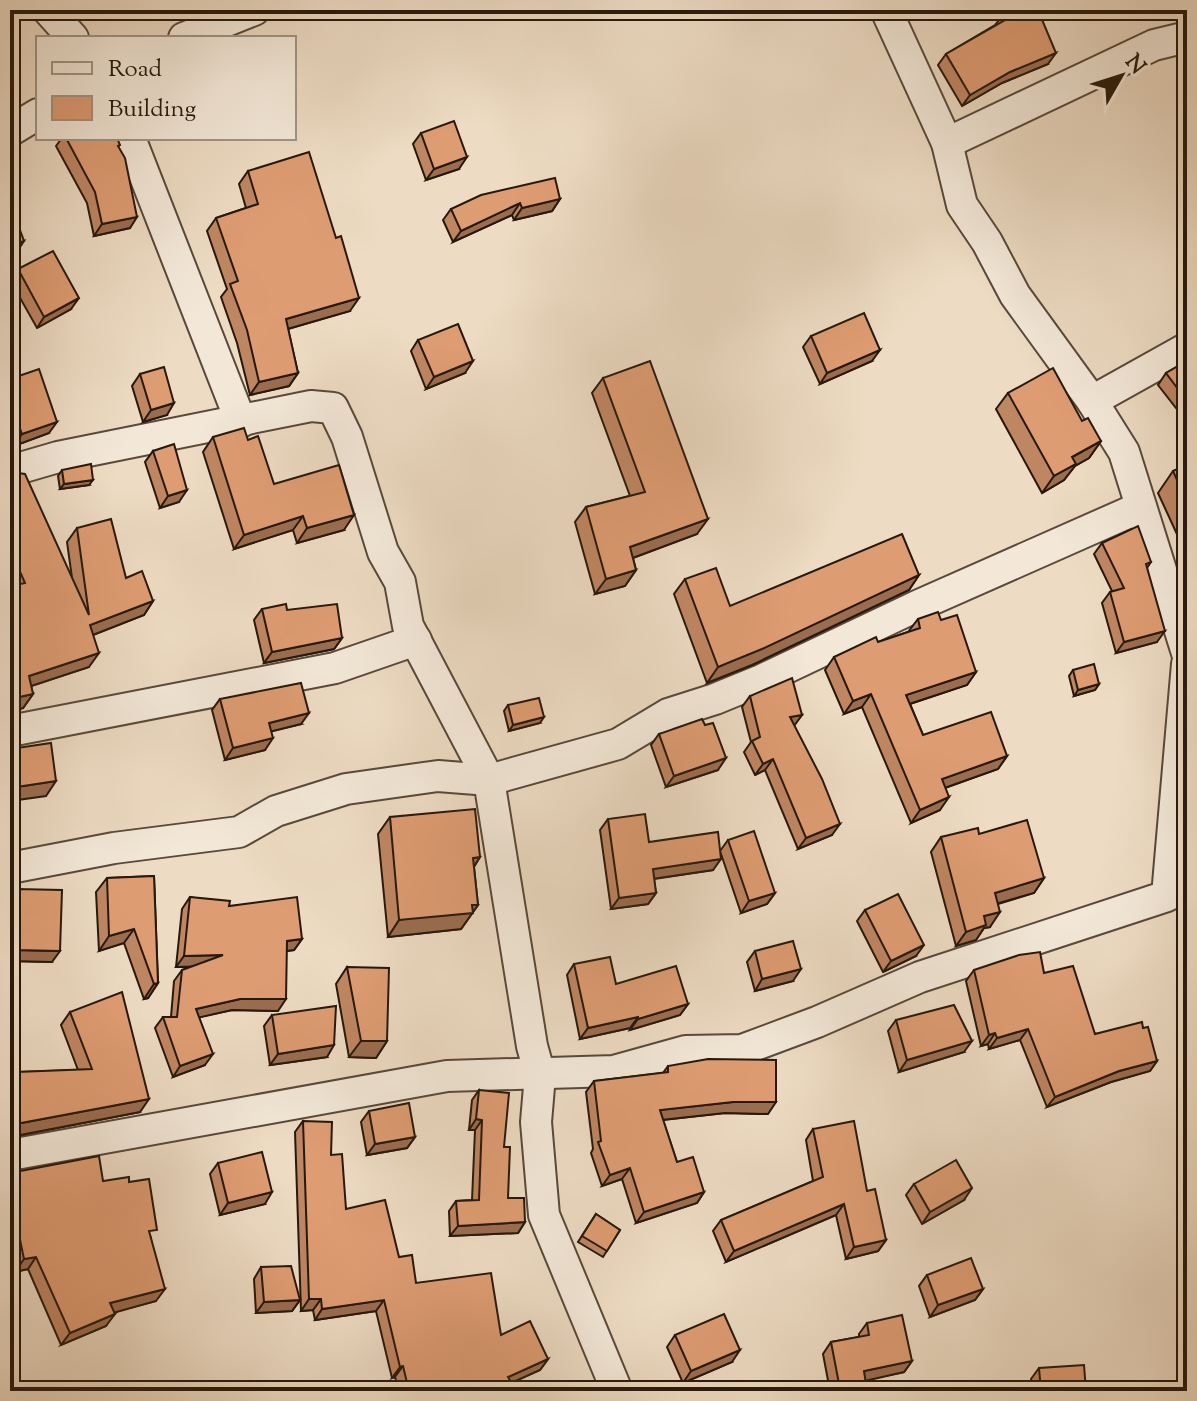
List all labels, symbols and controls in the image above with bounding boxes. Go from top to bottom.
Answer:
legend [36,36,296,140]
north arrow [1081,36,1161,116]
text: N [1116,48,1152,83]
text: Road [108,53,162,87]
text: Building [108,93,197,127]

